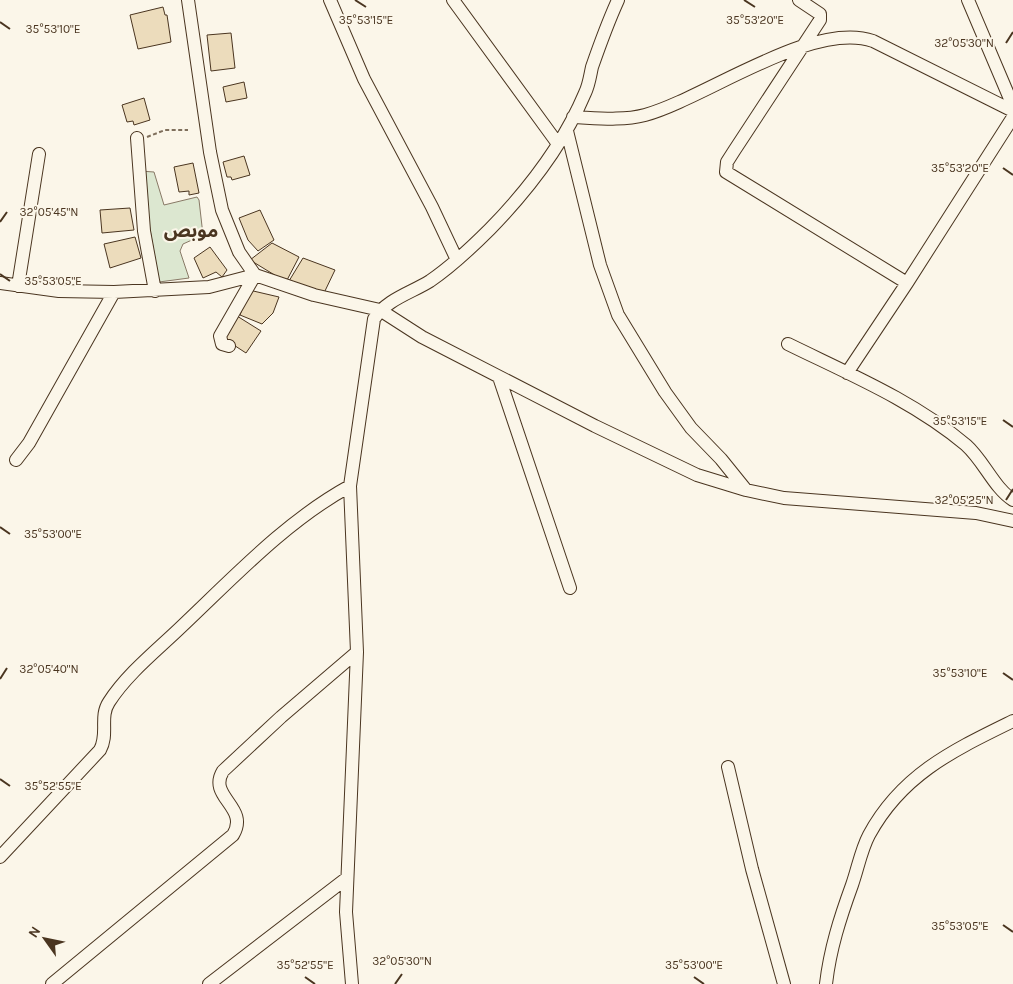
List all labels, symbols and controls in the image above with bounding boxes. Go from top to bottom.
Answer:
text: 35°53'15"E [339,13,393,27]
text: 35°53'20"E [726,13,784,27]
text: 35°53'10"E [26,22,80,36]
text: 32°05'30"N [934,36,994,50]
text: 35°53'20"E [931,161,989,175]
text: 32°05'45"N [20,205,79,219]
district label: موبص [164,220,218,242]
text: 35°53'05"E [24,274,82,288]
text: 35°53'15"E [933,414,987,428]
text: 32°05'25"N [934,493,994,507]
text: 35°53'00"E [24,527,82,541]
text: 32°05'40"N [19,662,79,676]
text: 35°53'10"E [933,666,987,680]
text: 35°52'55"E [24,779,82,793]
north arrow [20,914,70,964]
text: 35°53'05"E [931,919,989,933]
text: N [25,923,44,941]
text: 32°05'30"N [372,954,432,968]
text: 35°52'55"E [276,958,334,972]
text: 35°53'00"E [665,958,723,972]

